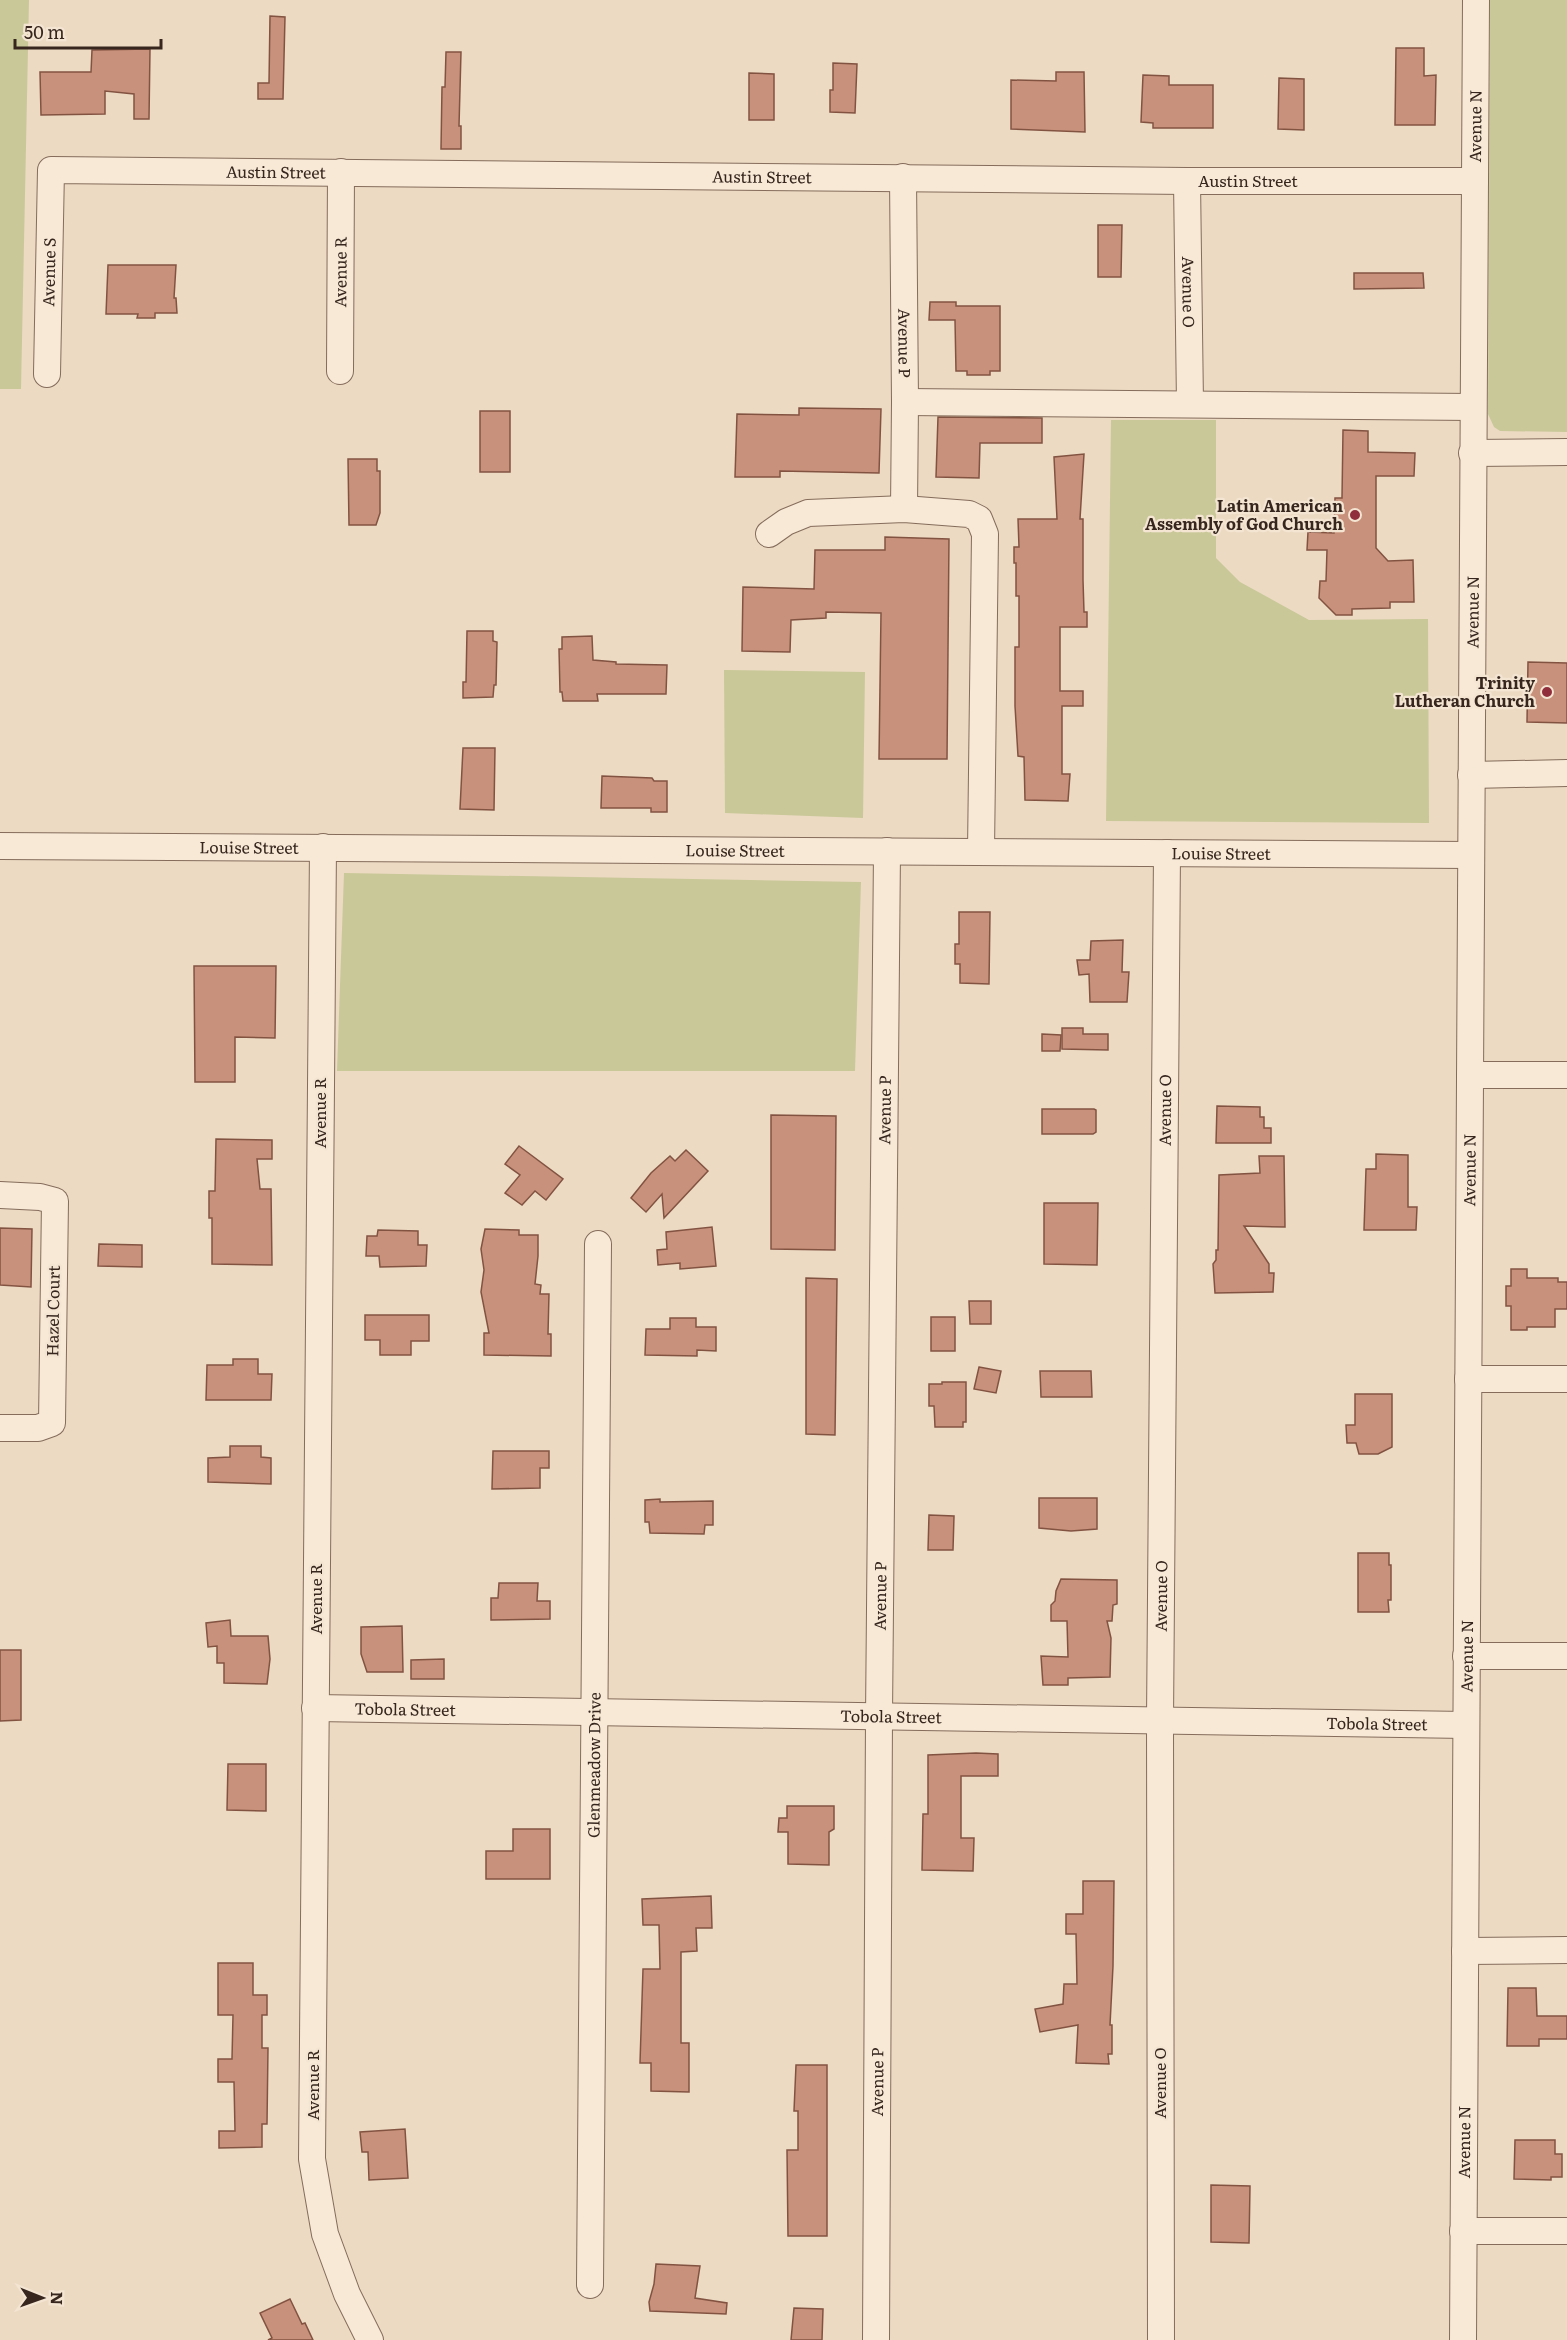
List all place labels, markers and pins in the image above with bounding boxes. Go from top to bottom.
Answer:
place label: Latin American Assembly of God Church [1145,493,1343,535]
marker: Latin American Assembly of God Church [1348,508,1362,522]
place label: Trinity Lutheran Church [1395,670,1535,712]
marker: Trinity Lutheran Church [1540,685,1554,699]

